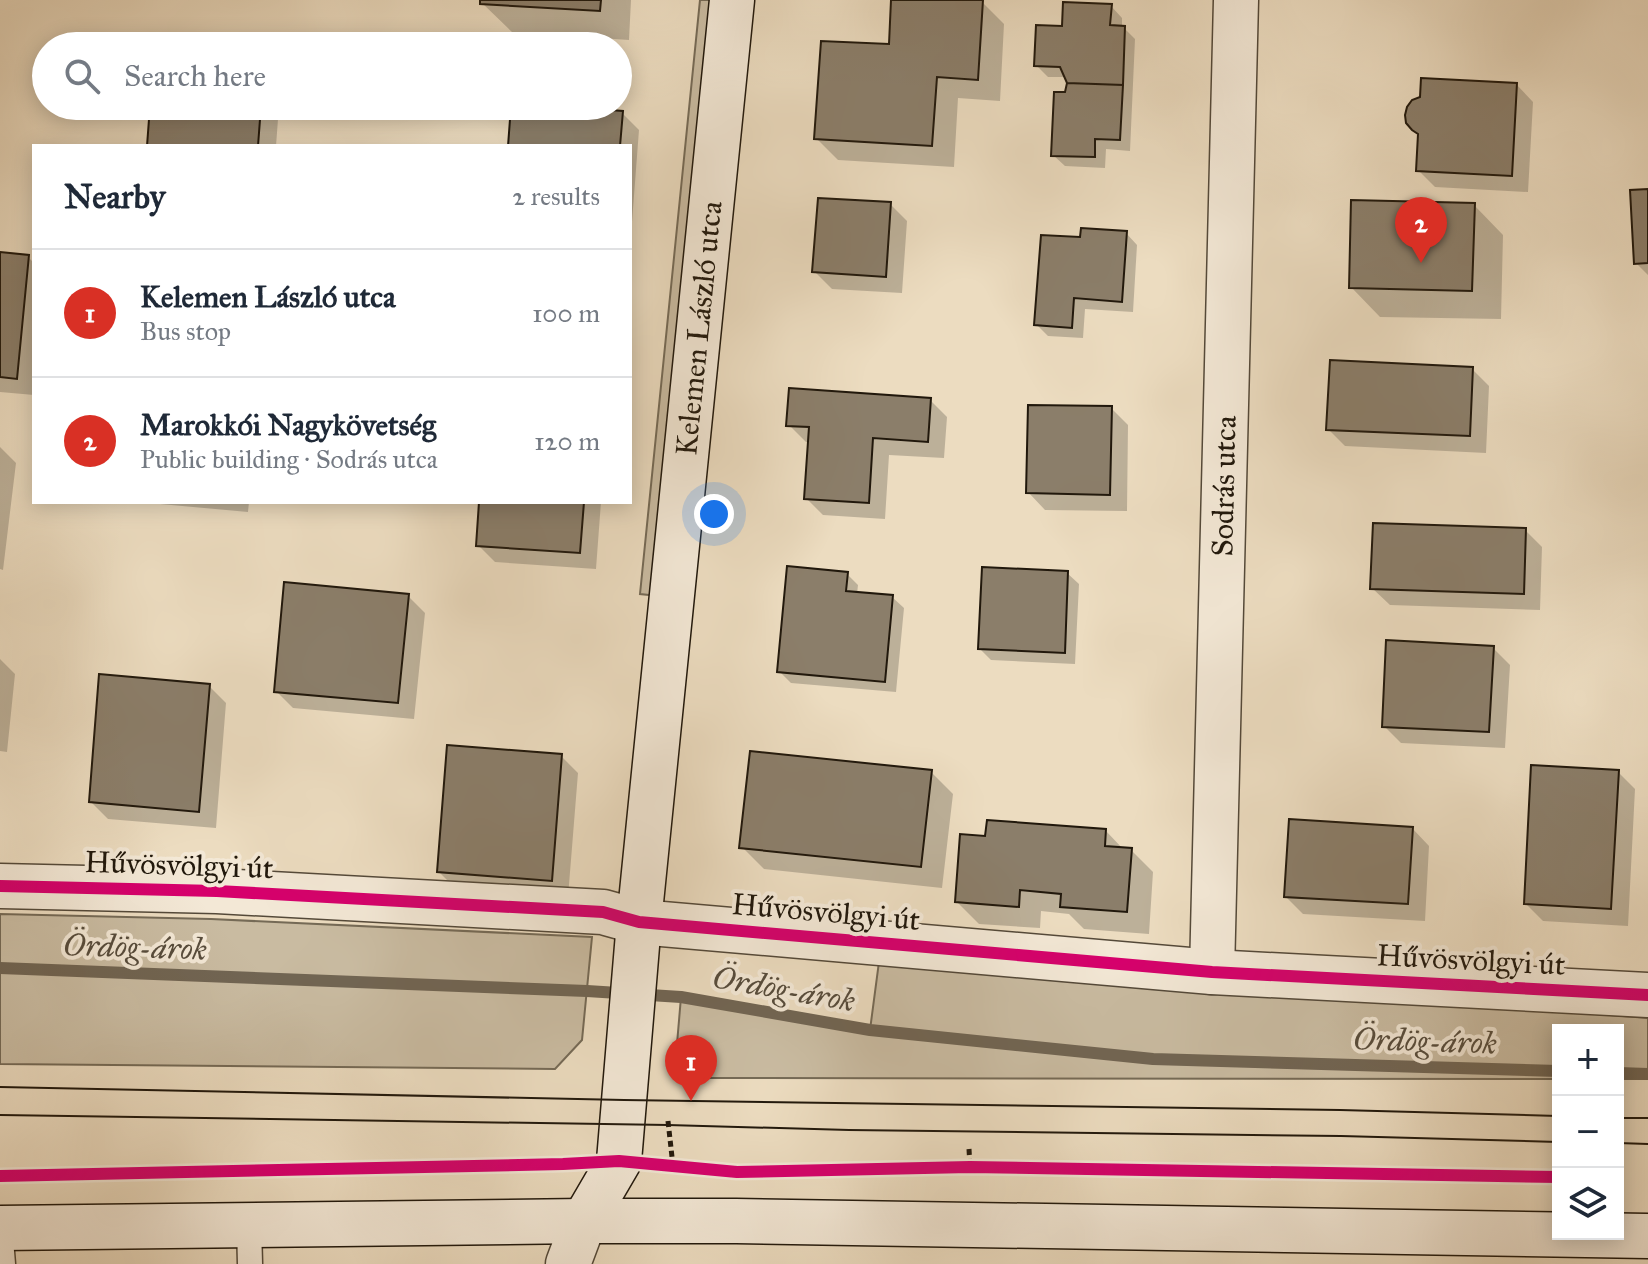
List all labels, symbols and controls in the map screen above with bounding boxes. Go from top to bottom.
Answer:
search box [32,32,632,120]
icon: search [60,54,104,98]
text: Search here [124,58,266,94]
text: Nearby [64,176,166,217]
text: 2 results [512,180,600,212]
pin: 2 [1395,197,1447,263]
street label: Kelemen László utca [668,199,730,457]
text: Kelemen László utca [140,279,396,315]
text: 1 [85,297,95,329]
text: 100 m [532,297,600,329]
text: Bus stop [140,315,231,347]
text: Marokkói Nagykövetség [140,407,436,443]
street label: Sodrás utca [1204,415,1244,557]
text: 2 [84,425,96,457]
text: 120 m [534,425,600,457]
text: Public building · Sodrás utca [140,443,438,475]
your location [694,494,734,534]
street label: Hűvösvölgyi út [84,844,274,886]
street label: Hűvösvölgyi út [730,886,922,938]
water label: Ördög-árok [62,925,208,969]
street label: Hűvösvölgyi út [1376,937,1567,983]
water label: Ördög-árok [710,957,858,1021]
water label: Ördög-árok [1352,1019,1498,1063]
map controls [1552,1024,1624,1240]
button: + [1552,1024,1624,1096]
pin: 1 [665,1035,717,1101]
button: − [1552,1096,1624,1168]
button: layers [1552,1168,1624,1240]

